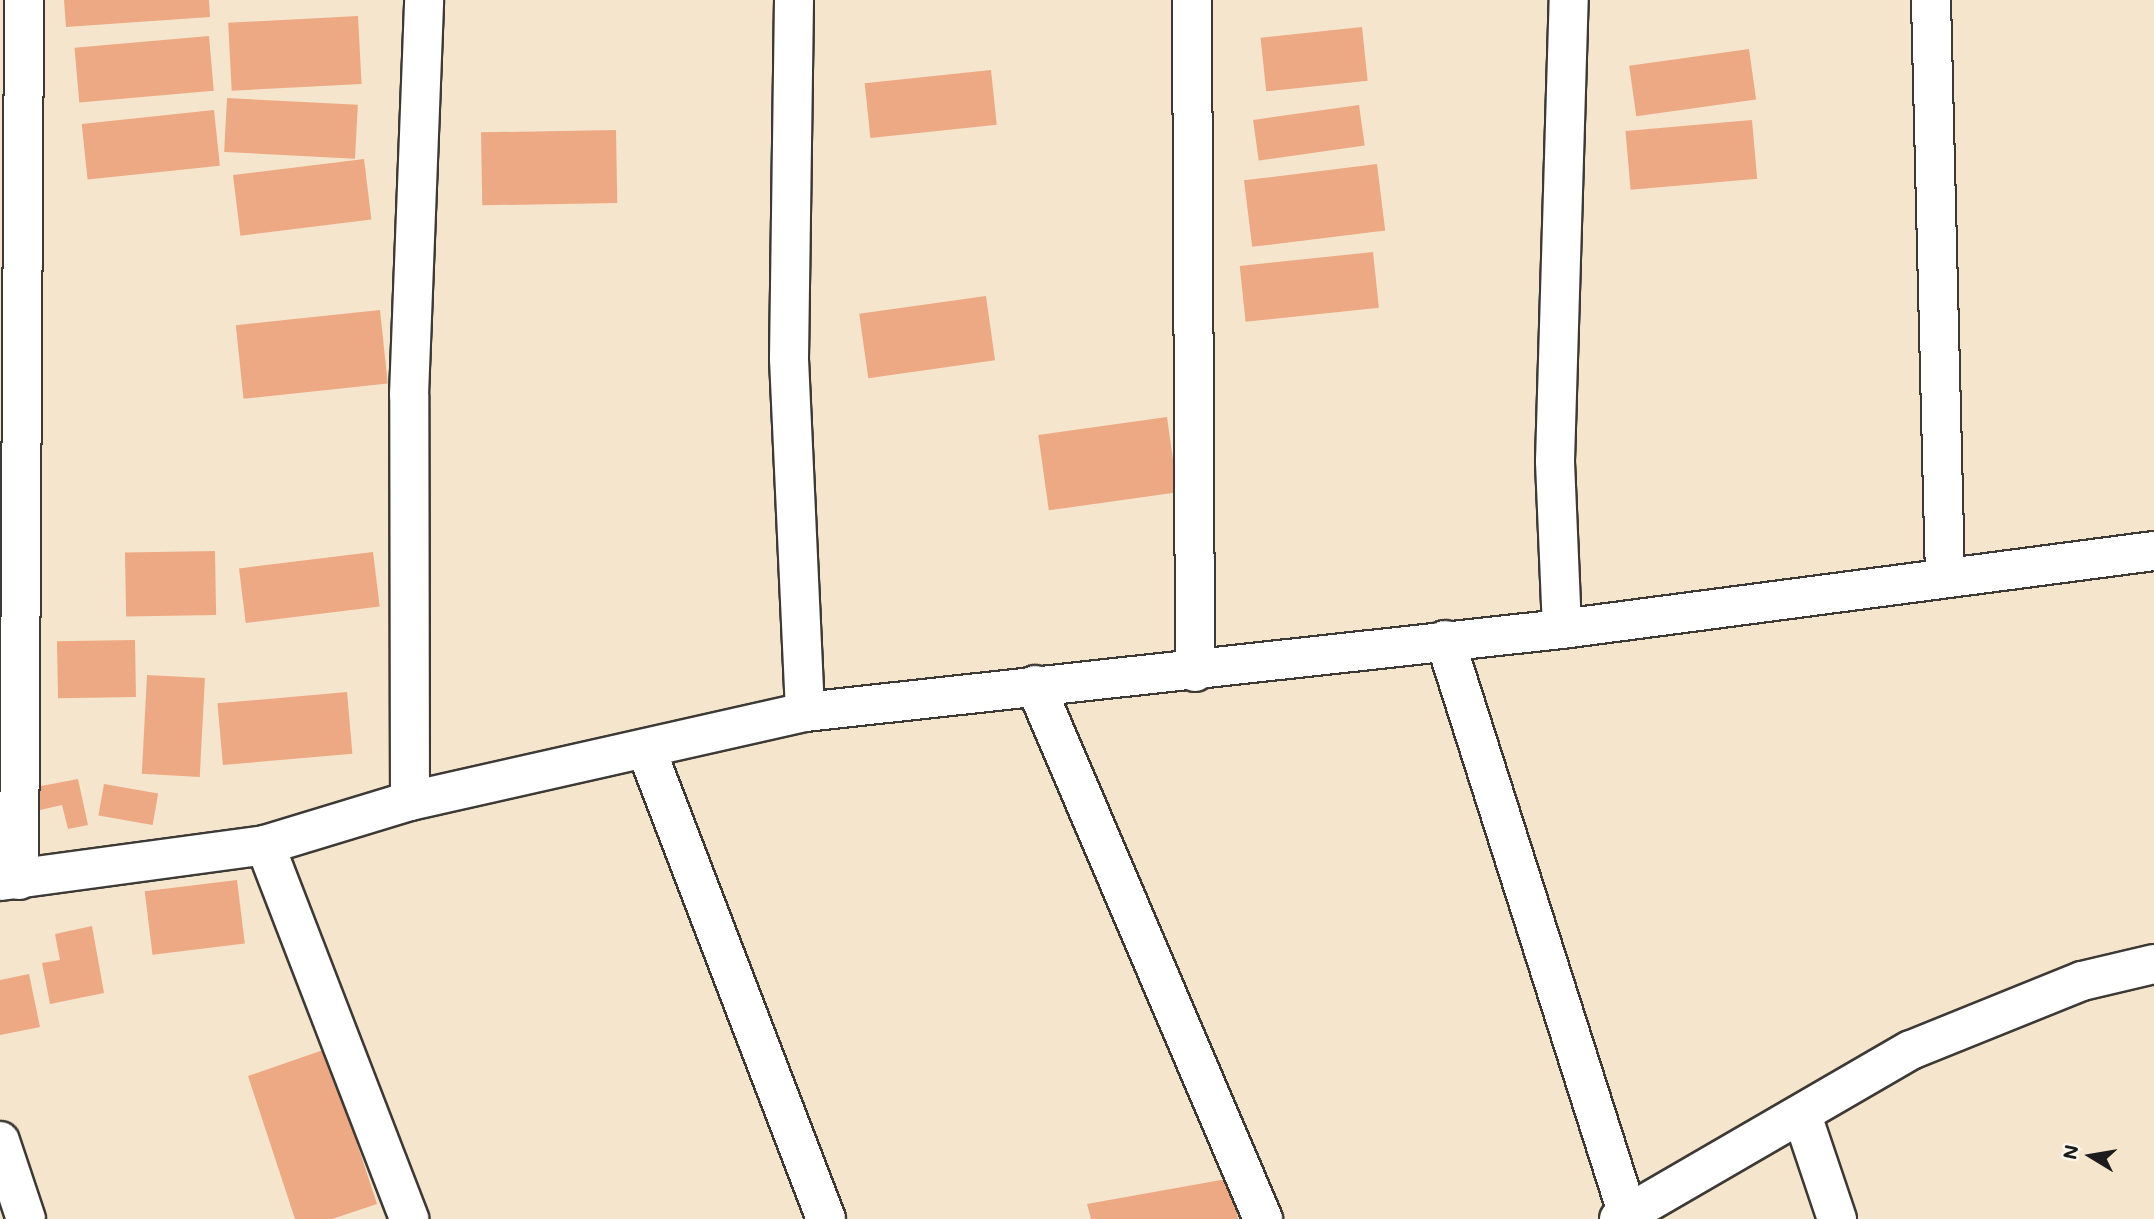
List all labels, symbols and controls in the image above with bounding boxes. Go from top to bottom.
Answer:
north arrow [2056,1121,2126,1191]
text: N [2056,1142,2084,1161]

